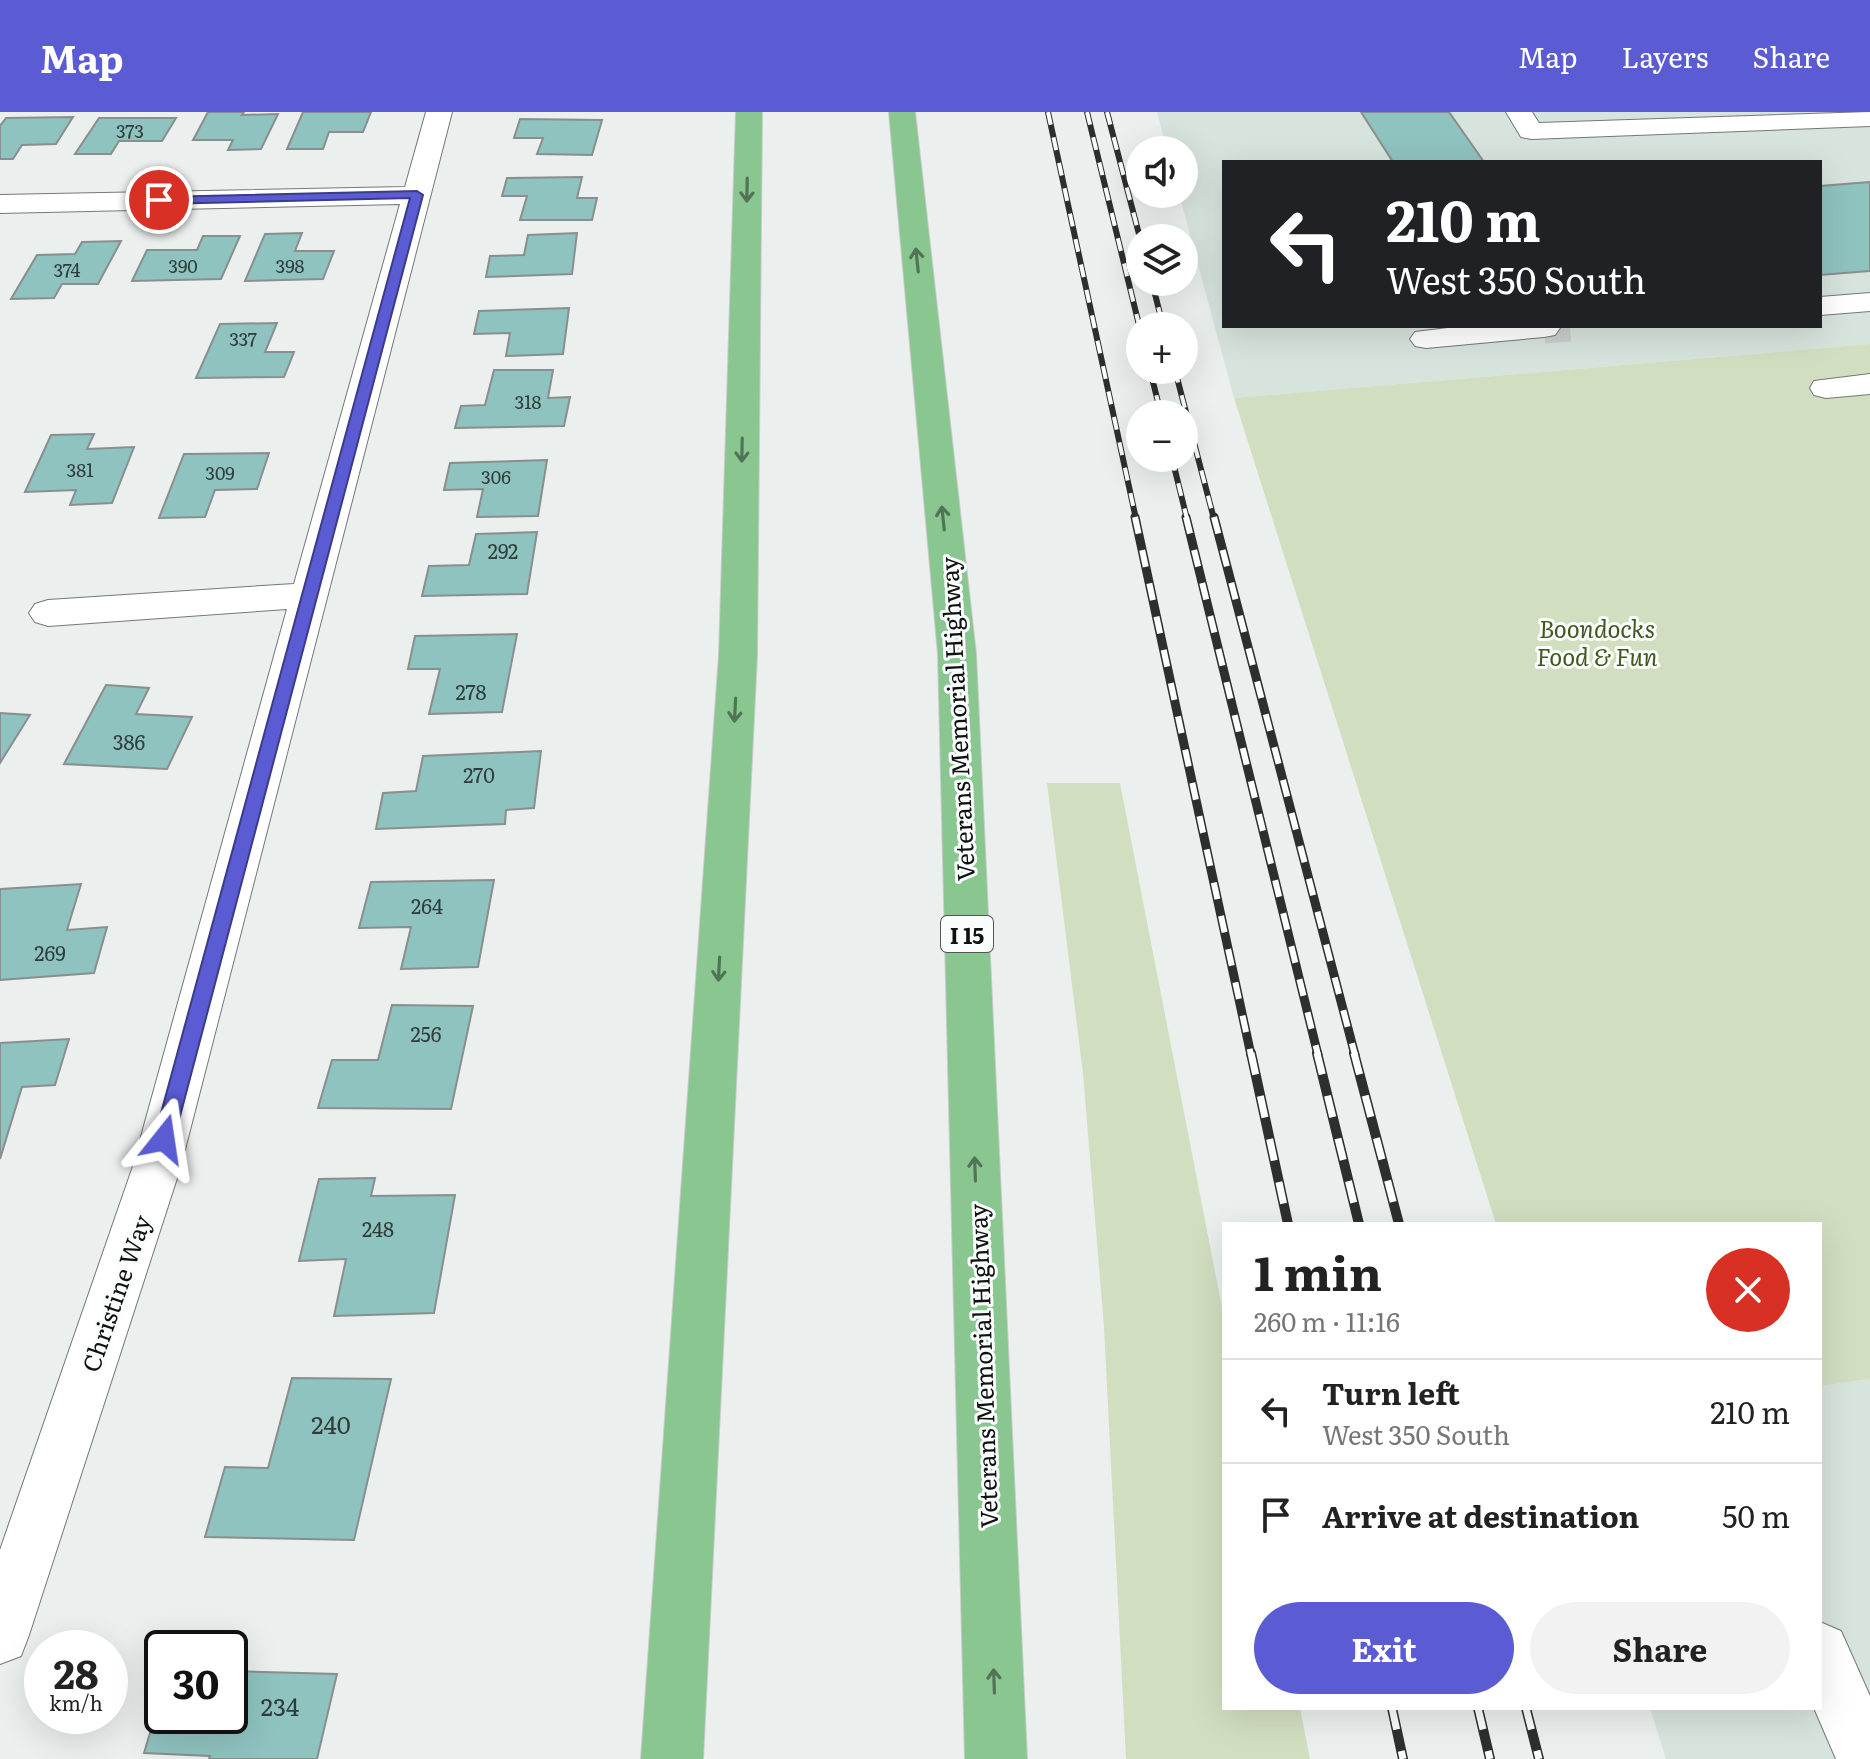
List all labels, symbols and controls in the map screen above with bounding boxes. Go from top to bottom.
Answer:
text: Map [40,28,124,85]
text: Map [1518,35,1577,77]
text: Layers [1621,35,1708,77]
text: Share [1752,35,1830,77]
house number: 373 [116,117,144,144]
map controls [1126,136,1198,472]
button: sound [1126,136,1198,208]
pin [125,166,193,234]
one-way arrow [740,176,755,203]
text: 210 m [1386,176,1541,259]
icon: arrive [137,178,181,222]
icon: left [1254,192,1358,296]
button: layers [1126,224,1198,296]
one-way arrow [909,247,924,274]
house number: 390 [168,252,198,279]
house number: 398 [275,252,305,279]
text: West 350 South [1386,252,1646,305]
house number: 374 [54,256,81,283]
button: + [1126,312,1198,384]
house number: 337 [229,325,257,352]
house number: 318 [515,388,542,415]
button: − [1126,400,1198,472]
one-way arrow [734,436,750,463]
house number: 381 [67,456,94,483]
house number: 309 [205,459,235,486]
house number: 306 [481,463,511,490]
one-way arrow [936,505,951,532]
house number: 292 [488,535,518,565]
street label: Veterans Memorial Highway [930,556,982,882]
park label: Boondocks Food & Fun [1536,610,1658,673]
house number: 278 [455,676,487,706]
one-way arrow [727,696,742,723]
house number: 386 [113,726,146,756]
house number: 270 [463,759,495,789]
house number: 264 [411,890,443,920]
road number: I 15 [941,916,993,952]
house number: 269 [34,937,66,967]
one-way arrow [711,955,726,982]
house number: 256 [410,1018,442,1048]
position arrow [122,1097,206,1181]
one-way arrow [968,1156,983,1183]
street label: Veterans Memorial Highway [959,1203,1005,1529]
street label: Christine Way [72,1210,158,1376]
house number: 248 [362,1213,394,1243]
text: 1 min [1254,1235,1382,1306]
button: close [1706,1248,1790,1332]
text: 260 m · 11:16 [1254,1301,1400,1340]
text: Turn left [1322,1370,1460,1414]
icon: left [1254,1389,1298,1433]
text: 210 m [1710,1389,1790,1433]
house number: 240 [311,1406,351,1441]
text: West 350 South [1322,1414,1510,1453]
icon: arrive [1254,1493,1298,1537]
text: Arrive at destination [1322,1493,1639,1537]
text: 50 m [1722,1493,1790,1537]
button: Exit [1254,1602,1514,1694]
button: Share [1530,1602,1790,1694]
speed limit sign: 30 [144,1630,248,1734]
text: 28 [53,1642,99,1701]
one-way arrow [986,1668,1001,1695]
text: km/h [49,1687,103,1717]
house number: 234 [261,1688,299,1723]

